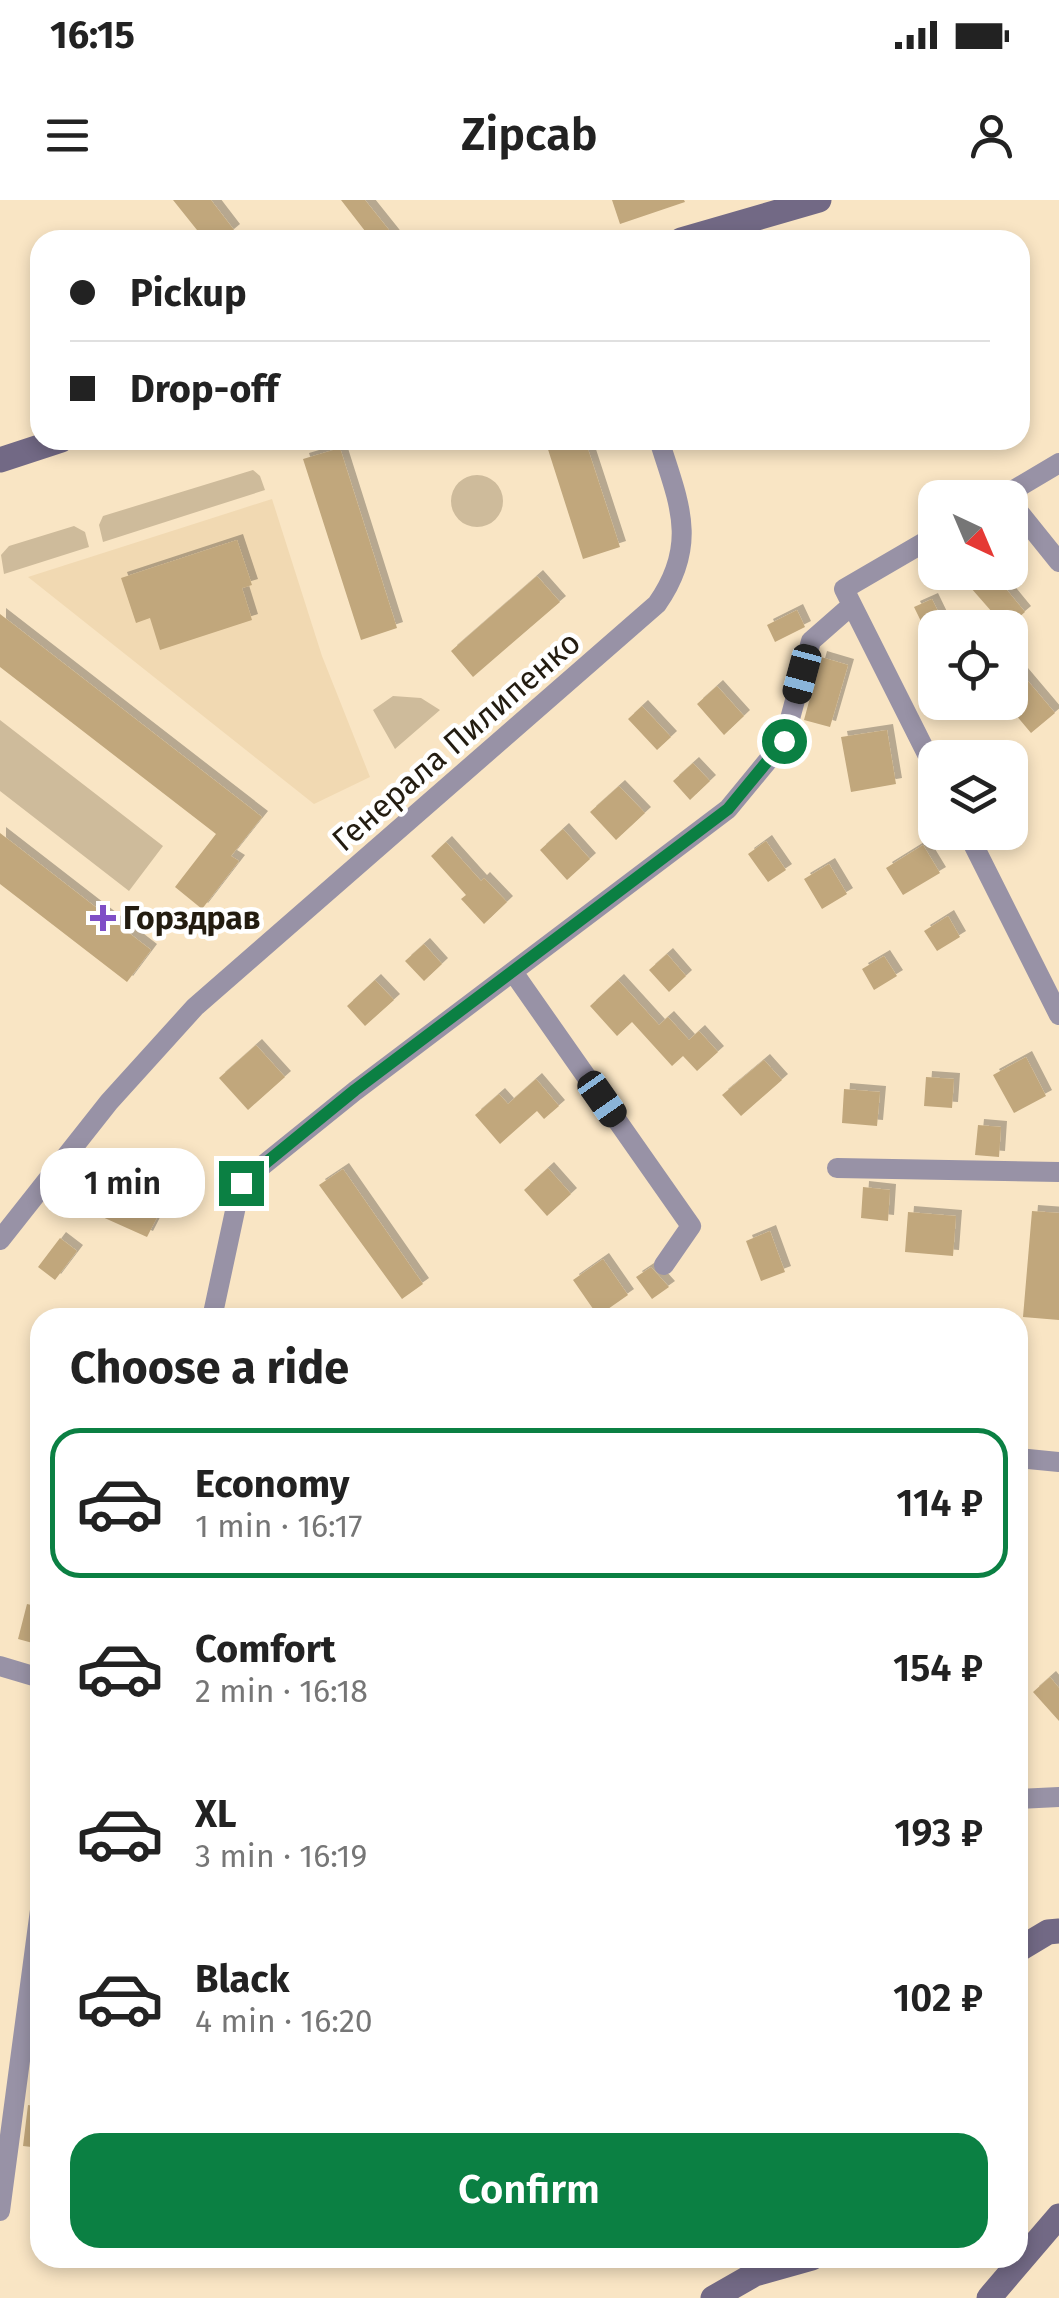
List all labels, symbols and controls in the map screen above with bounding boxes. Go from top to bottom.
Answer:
text: 16:15 [50,12,135,58]
icon: menu [40,108,95,163]
text: Zipcab [461,108,598,162]
icon: person [964,108,1019,163]
text: Pickup [130,270,247,316]
text: Drop-off [130,366,278,412]
north arrow [918,480,1028,590]
map controls [918,480,1028,850]
button: locate [918,610,1028,720]
street label: Генерала Пилипенко [324,623,588,859]
car [780,641,824,707]
route start [762,719,807,764]
button: layers [918,740,1028,850]
place label: Горздрав [123,899,261,937]
marker: Горздрав [92,907,114,929]
car [573,1066,631,1132]
callout: 1 min [41,1148,206,1218]
route end [219,1161,264,1206]
text: 1 min [84,1164,161,1202]
text: Choose a ride [70,1341,349,1395]
icon: car [75,1458,165,1548]
text: Economy [195,1461,350,1507]
text: 114 ₽ [896,1480,983,1526]
text: 1 min · 16:17 [195,1507,363,1545]
icon: car [75,1623,165,1713]
text: Comfort [195,1626,336,1672]
text: 154 ₽ [893,1645,983,1691]
text: 2 min · 16:18 [195,1672,368,1710]
icon: car [75,1788,165,1878]
text: XL [195,1791,237,1837]
text: 193 ₽ [894,1810,983,1856]
text: 3 min · 16:19 [195,1837,367,1875]
icon: car [75,1953,165,2043]
text: Black [195,1956,290,2002]
text: 102 ₽ [893,1975,983,2021]
text: 4 min · 16:20 [195,2002,373,2040]
button: Confirm [70,2133,988,2248]

